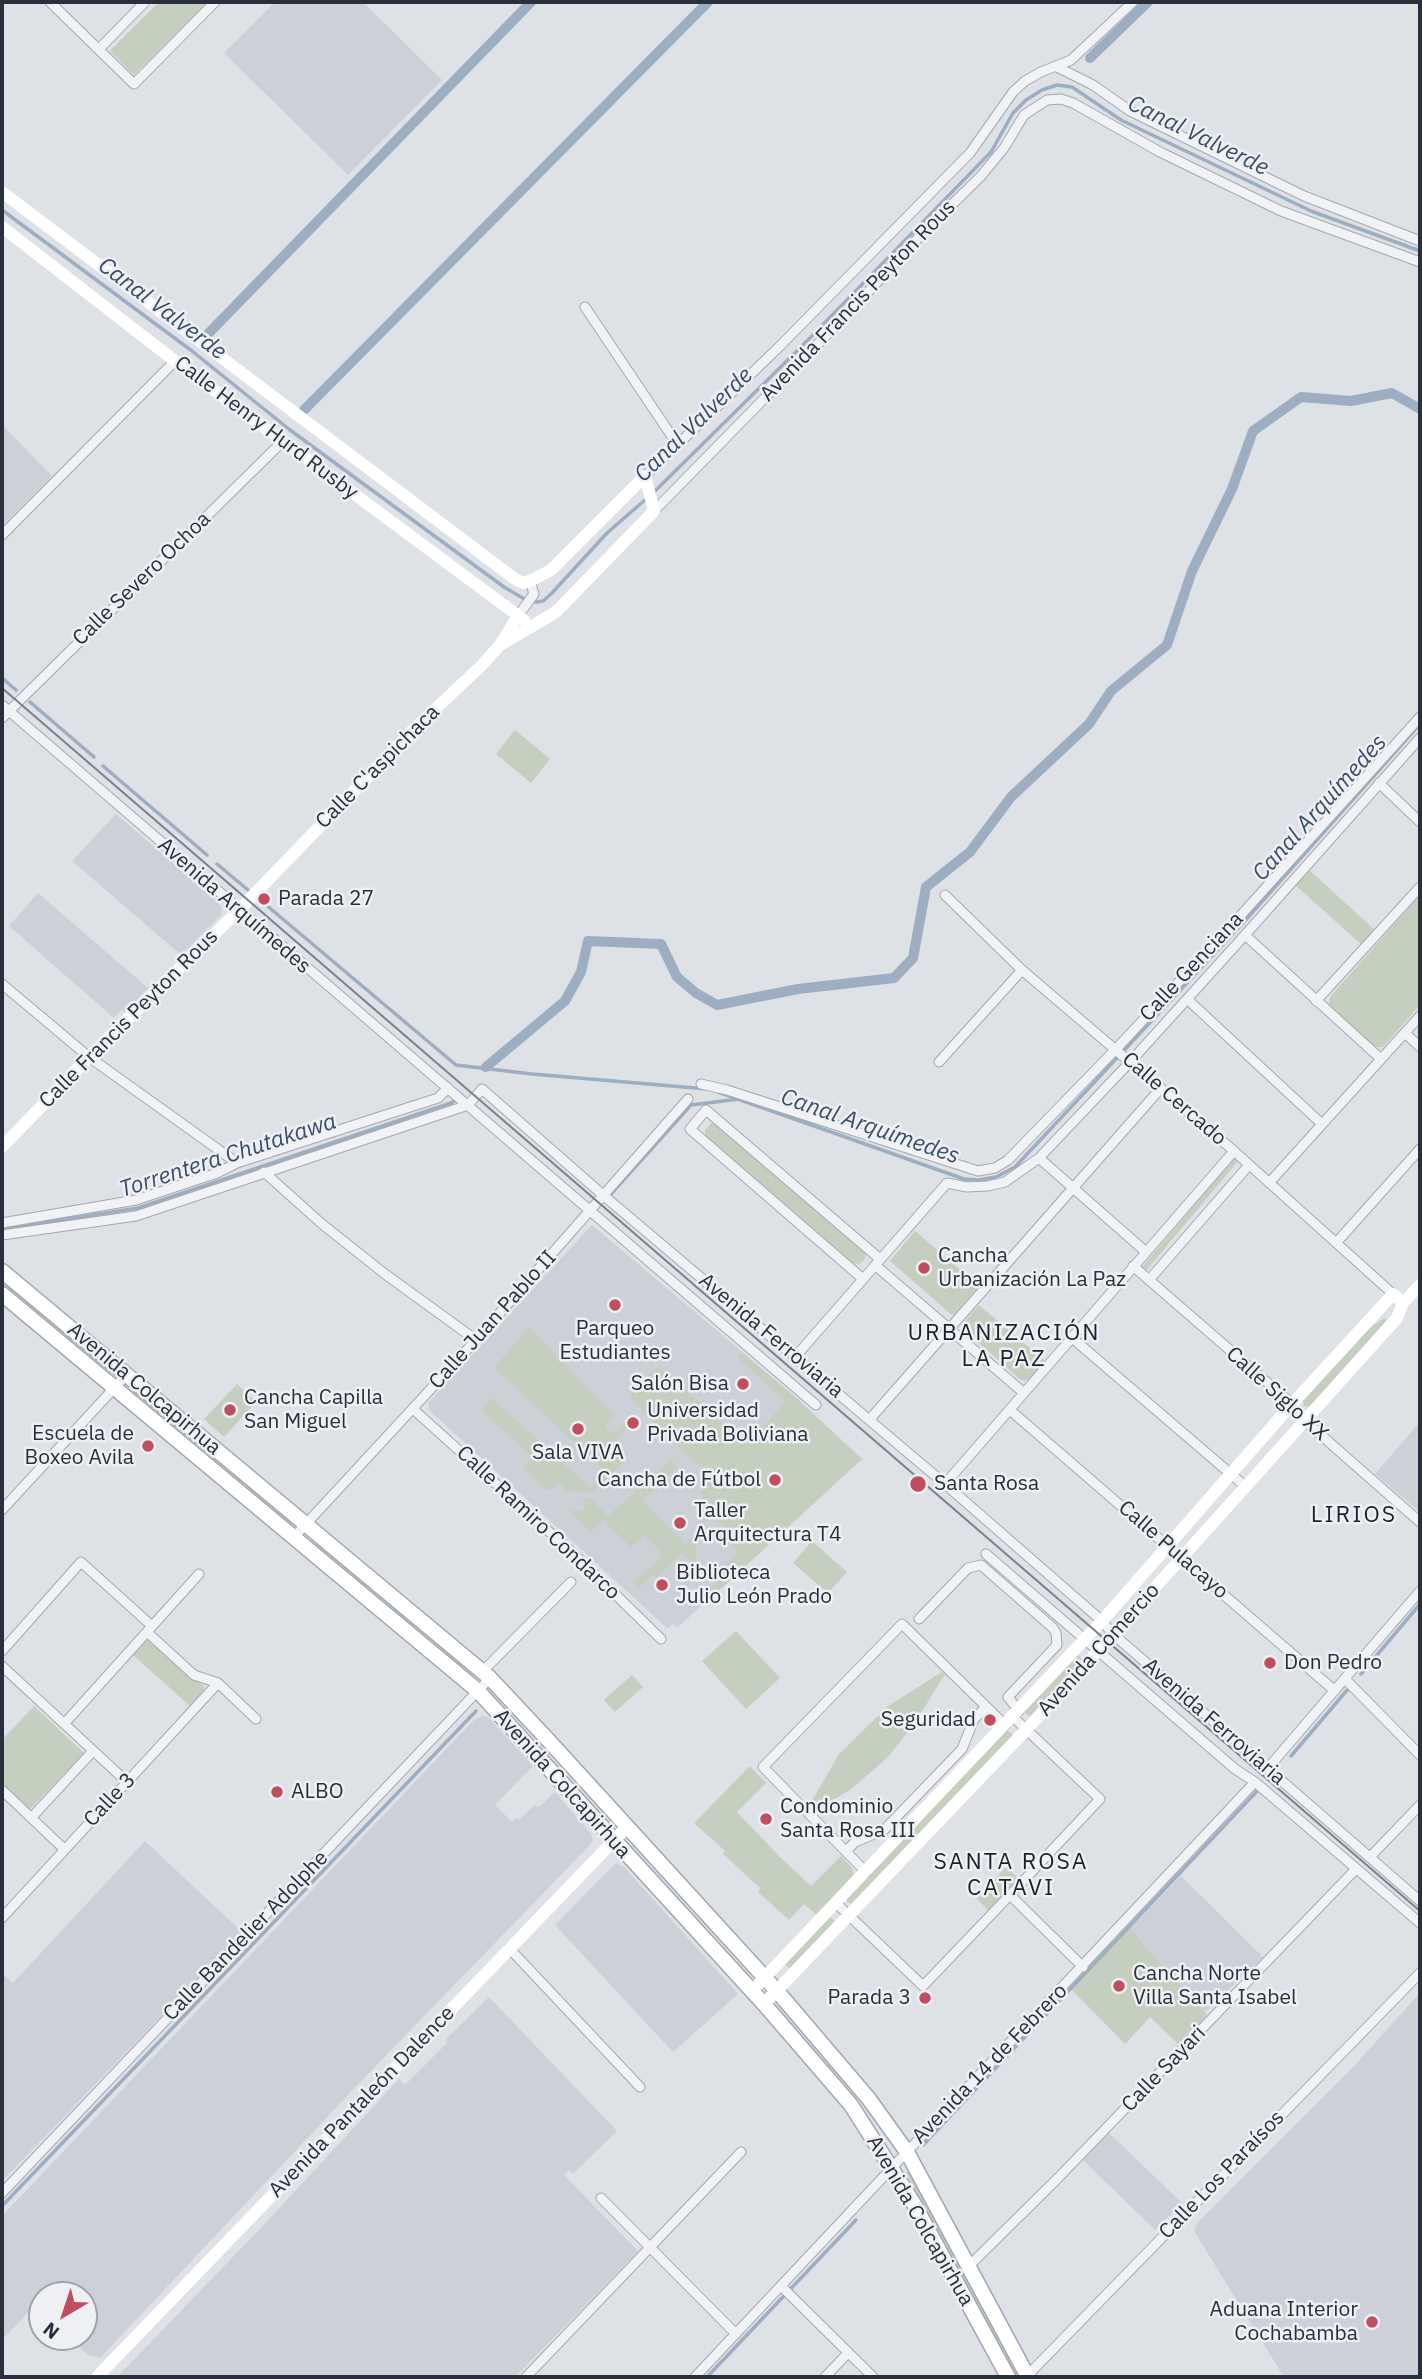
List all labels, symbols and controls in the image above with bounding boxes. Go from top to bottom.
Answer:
water label: Canal Valverde [1123,90,1273,182]
street label: Avenida Francis Peyton Rous [755,195,961,407]
water label: Canal Valverde [92,252,232,366]
street label: Calle Henry Hurd Rusby [169,351,363,505]
water label: Canal Valverde [629,362,759,488]
street label: Calle Severo Ochoa [68,507,216,651]
street label: Calle C'aspichaca [311,700,445,834]
water label: Canal Arquímedes [1247,729,1393,887]
street label: Avenida Arquímedes [152,833,316,979]
place label: Parada 27 [278,886,374,912]
marker: Parada 27 [256,891,272,907]
street label: Calle Genciana [1135,907,1249,1027]
street label: Calle Francis Peyton Rous [34,924,224,1114]
street label: Calle Cercado [1117,1047,1231,1151]
water label: Canal Arquímedes [777,1084,963,1170]
water label: Torrentera Chutakawa [116,1108,340,1204]
place label: Cancha Urbanización La Paz [938,1243,1126,1293]
street label: Calle Juan Pablo II [424,1245,562,1395]
marker: Cancha Urbanización La Paz [916,1260,932,1276]
street label: Avenida Ferroviaria [694,1268,848,1404]
marker: Parqueo Estudiantes [607,1297,623,1313]
place label: Parqueo Estudiantes [559,1316,671,1366]
street label: Avenida Colcapirhua [62,1317,226,1461]
district label: URBANIZACIÓN LA PAZ [909,1319,1099,1373]
street label: Calle Siglo XX [1221,1342,1333,1446]
place label: Salón Bisa [631,1371,729,1397]
marker: Salón Bisa [735,1376,751,1392]
place label: Cancha Capilla San Miguel [244,1385,383,1435]
place label: Universidad Privada Boliviana [647,1398,809,1448]
marker: Cancha Capilla San Miguel [222,1402,238,1418]
marker: Universidad Privada Boliviana [625,1415,641,1431]
place label: Escuela de Boxeo Avila [25,1421,134,1471]
marker: Sala VIVA [570,1421,586,1437]
marker: Escuela de Boxeo Avila [140,1438,156,1454]
place label: Sala VIVA [532,1440,624,1466]
street label: Calle Ramiro Condarco [451,1441,625,1605]
place label: Cancha de Fútbol [597,1467,761,1493]
place label: Santa Rosa [934,1471,1039,1497]
marker: Cancha de Fútbol [767,1472,783,1488]
marker: Santa Rosa [908,1474,928,1494]
street label: Calle Pulacayo [1113,1495,1233,1605]
place label: Taller Arquitectura T4 [694,1498,841,1548]
district label: LIRIOS [1312,1501,1396,1529]
marker: Taller Arquitectura T4 [672,1515,688,1531]
place label: Biblioteca Julio León Prado [676,1560,832,1610]
marker: Biblioteca Julio León Prado [654,1577,670,1593]
street label: Avenida Comercio [1033,1578,1165,1722]
place label: Don Pedro [1284,1650,1382,1676]
street label: Avenida Ferroviaria [1137,1653,1291,1791]
marker: Don Pedro [1262,1655,1278,1671]
street label: Avenida Colcapirhua [488,1704,636,1864]
place label: Seguridad [881,1707,976,1733]
marker: Seguridad [982,1712,998,1728]
street label: Calle 3 [79,1768,141,1832]
place label: ALBO [291,1779,344,1805]
marker: ALBO [269,1784,285,1800]
place label: Condominio Santa Rosa III [780,1794,915,1844]
marker: Condominio Santa Rosa III [758,1811,774,1827]
street label: Calle Bandelier Adolphe [158,1846,334,2026]
district label: SANTA ROSA CATAVI [935,1848,1087,1902]
place label: Cancha Norte Villa Santa Isabel [1133,1961,1297,2011]
marker: Cancha Norte Villa Santa Isabel [1111,1978,1127,1994]
street label: Avenida 14 de Febrero [907,1979,1073,2149]
place label: Parada 3 [827,1985,911,2011]
marker: Parada 3 [917,1990,933,2006]
street label: Avenida Pantaleón Dalence [264,2001,460,2203]
street label: Calle Sayari [1117,2021,1211,2117]
street label: Calle Los Paraísos [1154,2105,1290,2245]
street label: Avenida Colcapirhua [861,2131,979,2311]
north arrow [28,2281,98,2351]
place label: Aduana Interior Cochabamba [1210,2297,1358,2347]
marker: Aduana Interior Cochabamba [1364,2314,1380,2330]
text: N [38,2317,64,2344]

